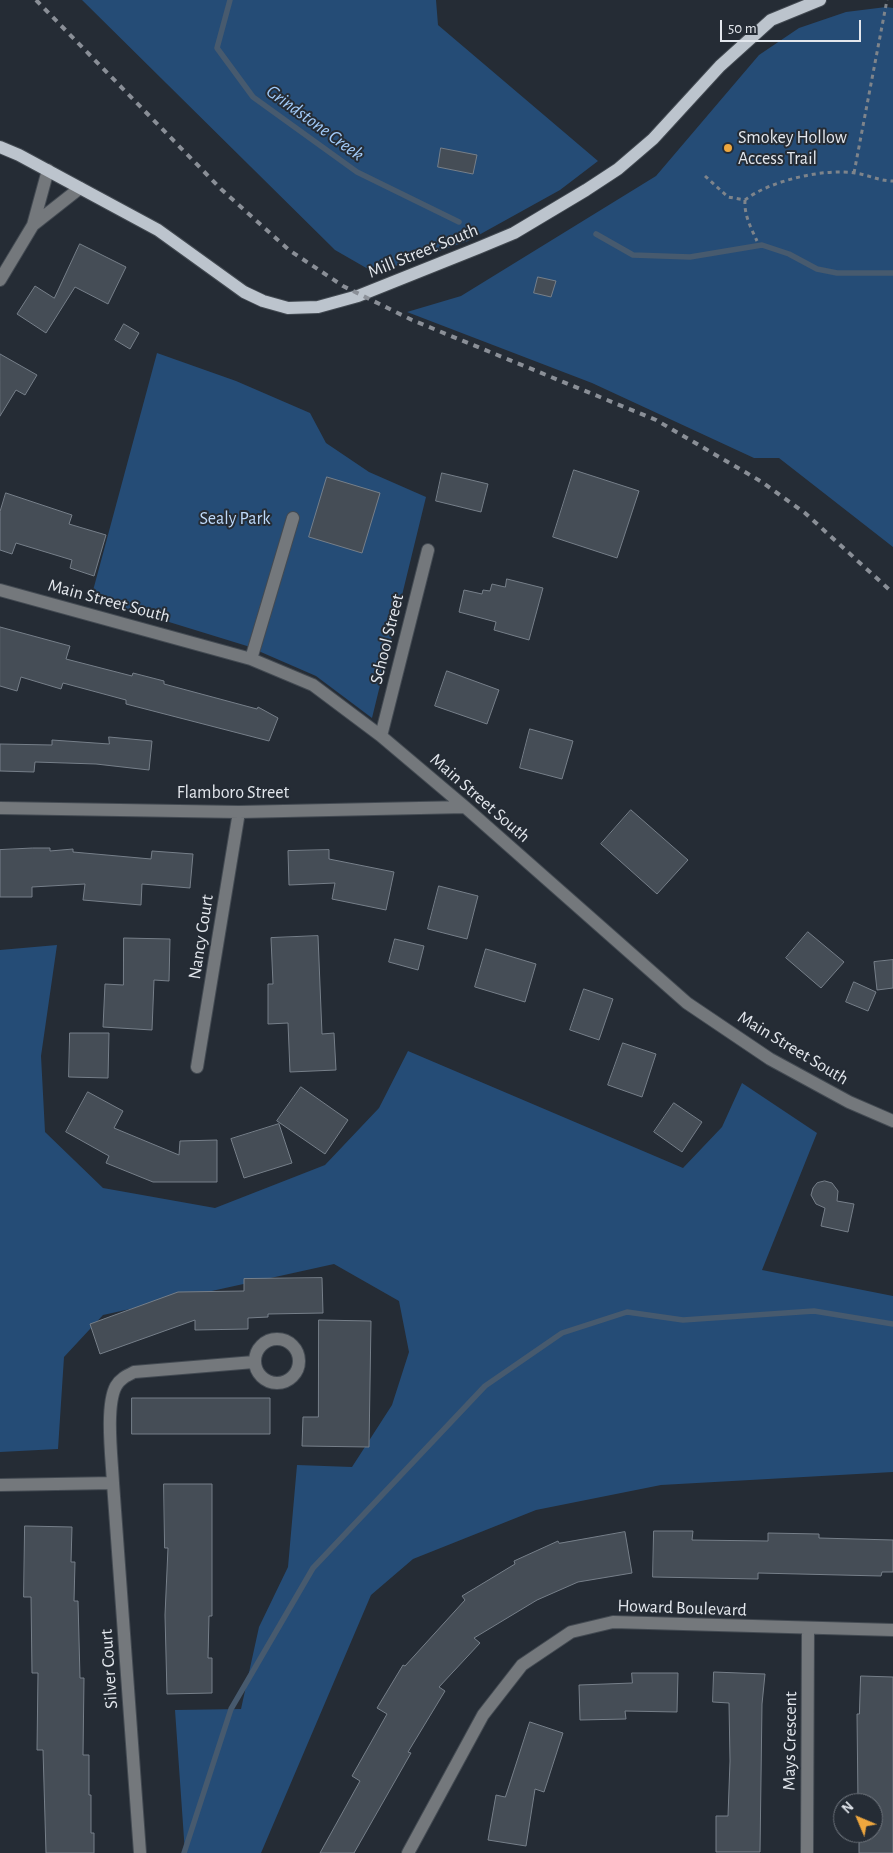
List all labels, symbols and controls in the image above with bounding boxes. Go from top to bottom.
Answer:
scale bar [723,10,864,42]
text: 50 m [728,21,757,36]
water label: Grindstone Creek [262,80,368,166]
place label: Smokey Hollow Access Trail [738,127,847,170]
marker: Smokey Hollow Access Trail [722,142,734,154]
street label: Mill Street South [365,219,481,283]
park label: Sealy Park [200,508,270,530]
street label: Main Street South [46,574,172,628]
street label: School Street [365,592,409,686]
street label: Main Street South [426,749,534,847]
street label: Flamboro Street [177,782,289,804]
street label: Nancy Court [184,893,218,981]
street label: Main Street South [734,1006,852,1090]
street label: Howard Boulevard [617,1595,747,1621]
street label: Silver Court [95,1628,123,1710]
street label: Mays Crescent [778,1691,802,1791]
north arrow [833,1793,883,1843]
text: N [840,1800,856,1816]

